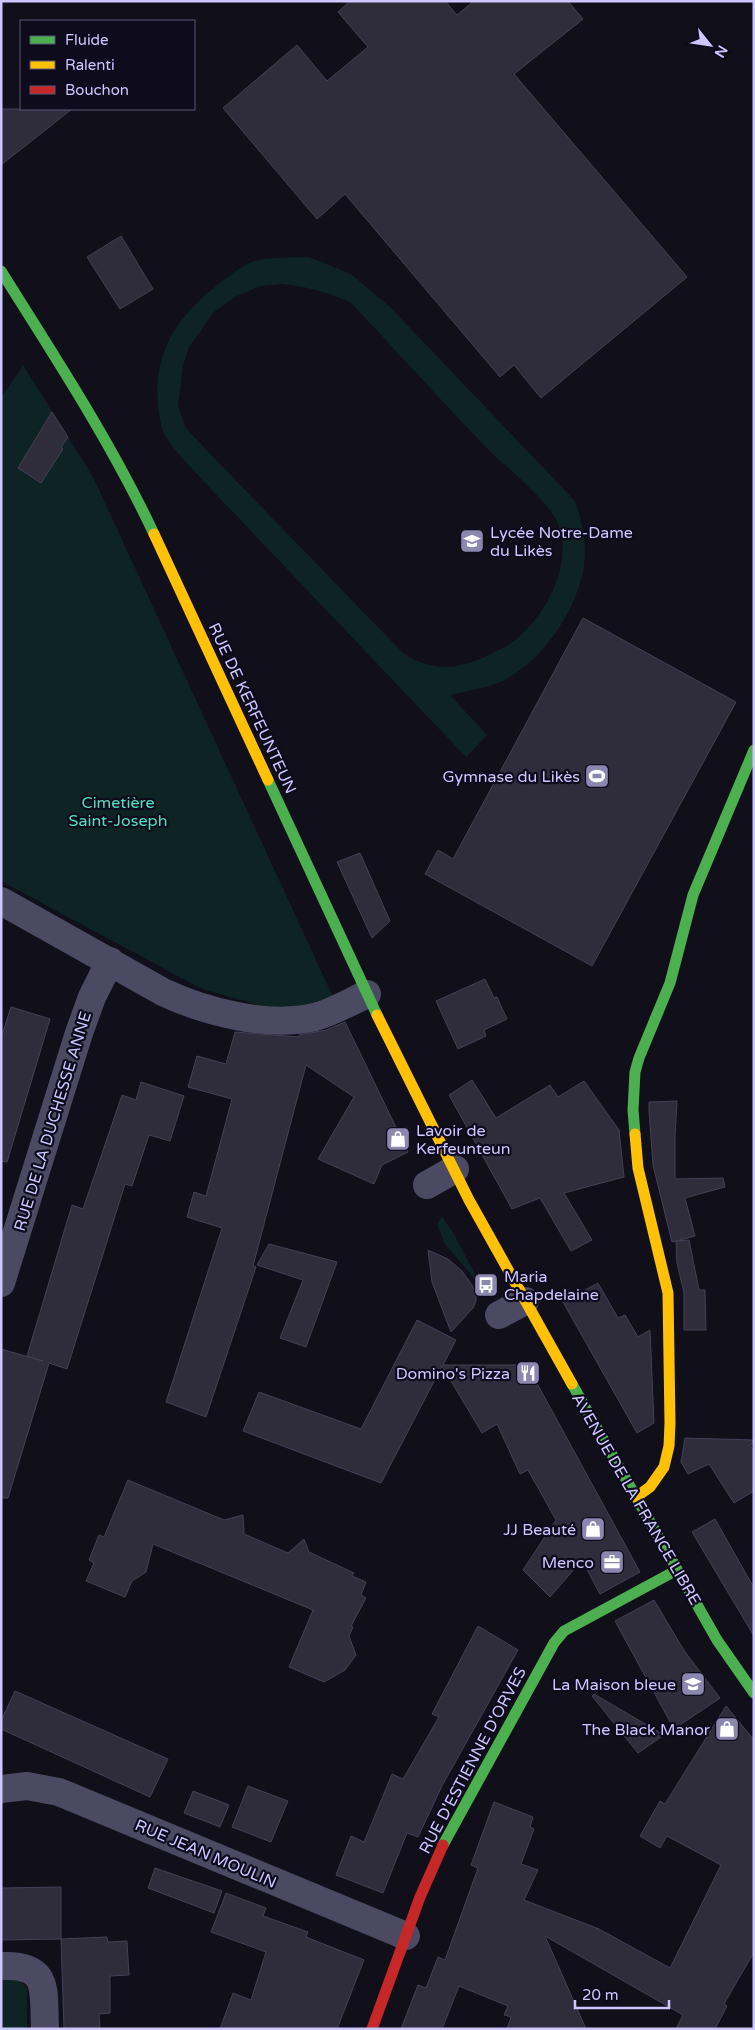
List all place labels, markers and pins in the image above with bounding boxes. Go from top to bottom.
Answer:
place label: Lycée Notre-Dame du Likès [490,523,633,561]
school or university icon: Lycée Notre-Dame du Likès [459,528,485,554]
sports icon: Gymnase du Likès [584,763,610,789]
place label: Gymnase du Likès [442,767,580,787]
place label: Lavoir de Kerfeunteun [416,1121,510,1159]
shop icon: Lavoir de Kerfeunteun [385,1126,411,1152]
place label: Maria Chapdelaine [504,1267,599,1305]
bus stop icon: Maria Chapdelaine [473,1272,499,1298]
restaurant icon: Domino's Pizza [515,1360,541,1386]
place label: Domino's Pizza [396,1364,510,1384]
shop icon: JJ Beauté [580,1516,606,1542]
place label: JJ Beauté [503,1520,576,1540]
office icon: Menco [599,1549,625,1575]
place label: Menco [542,1553,594,1573]
school or university icon: La Maison bleue [680,1671,706,1697]
place label: La Maison bleue [552,1675,676,1695]
shop icon: The Black Manor [714,1716,740,1742]
place label: The Black Manor [582,1720,711,1740]

